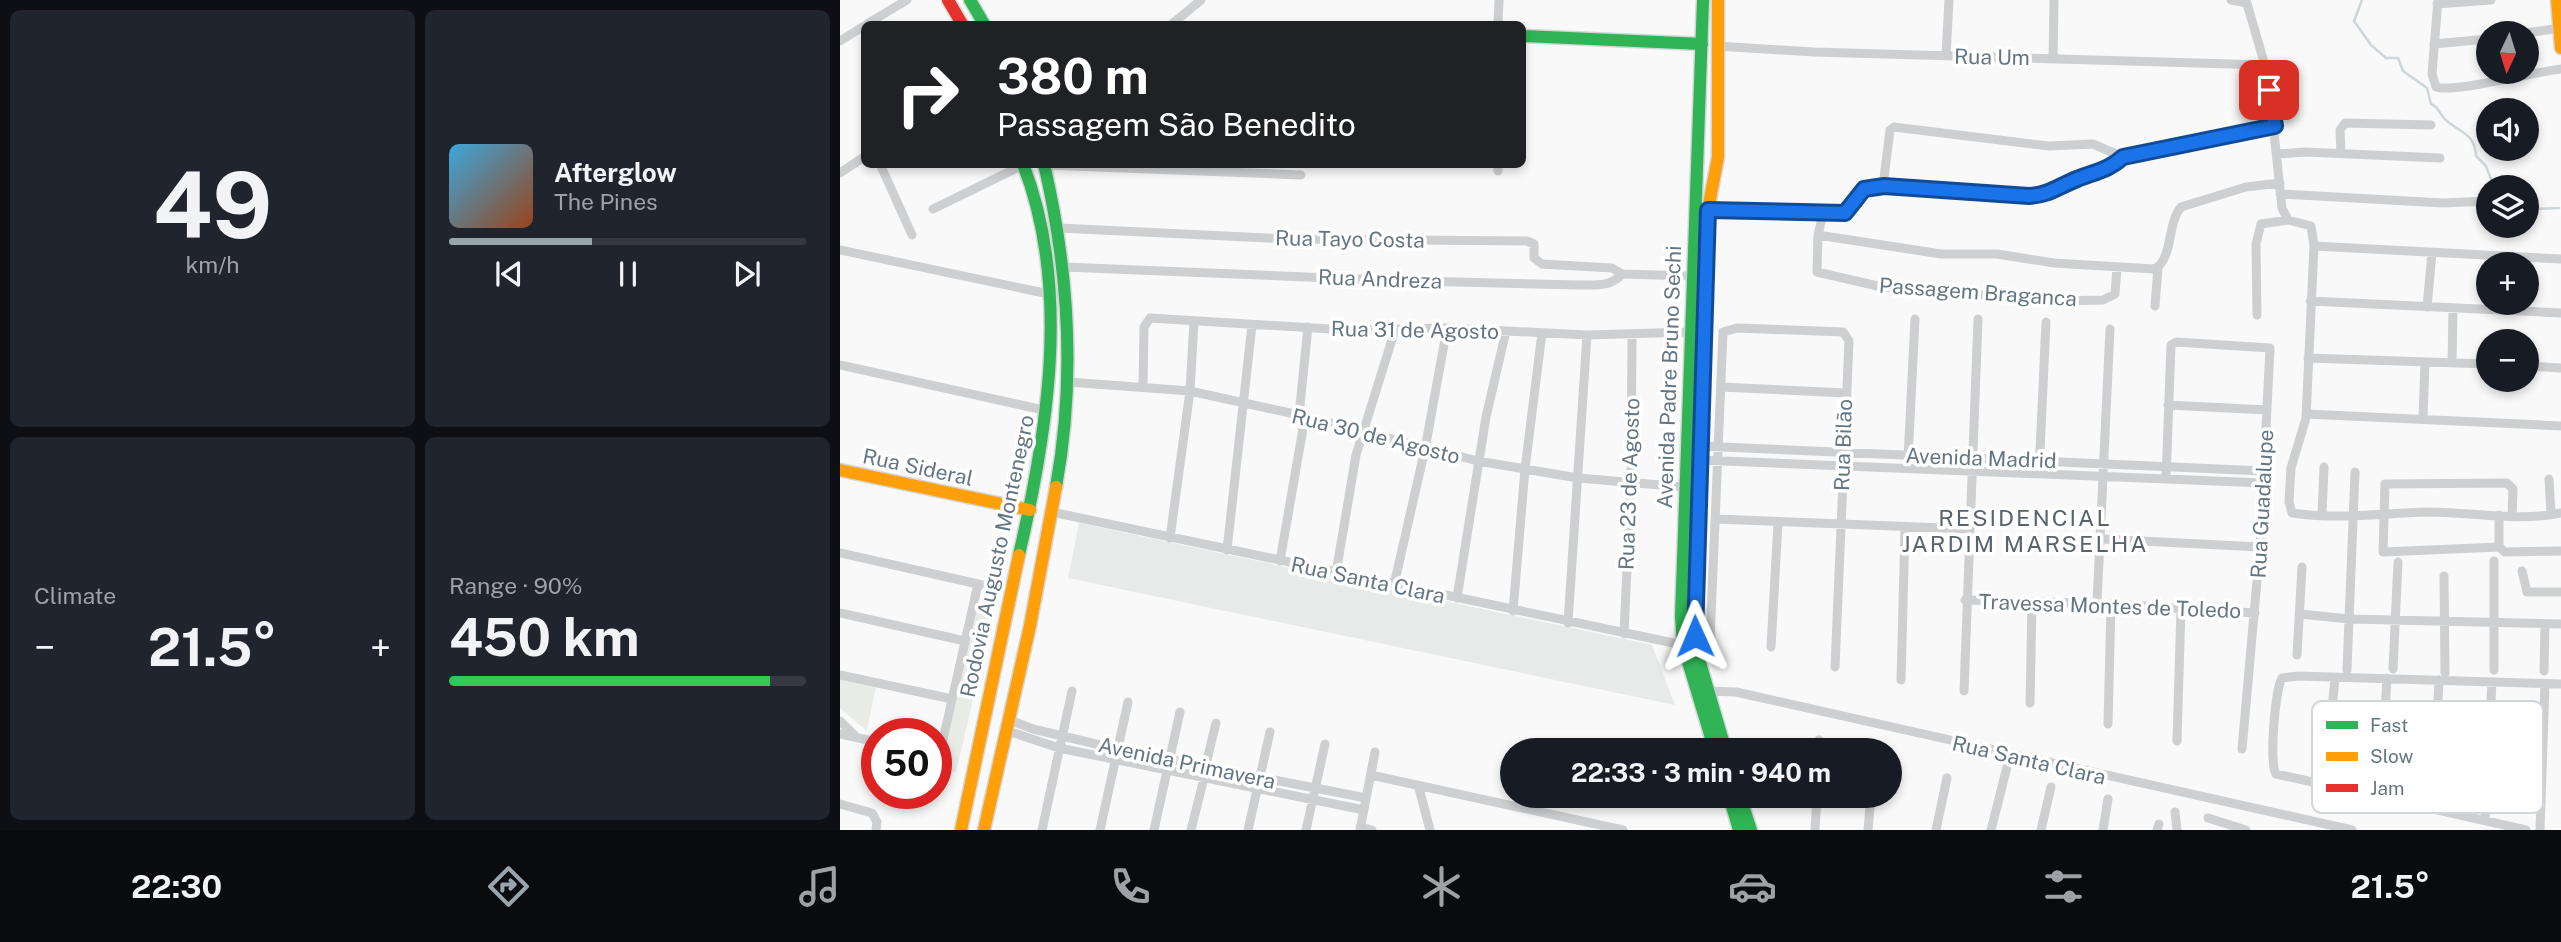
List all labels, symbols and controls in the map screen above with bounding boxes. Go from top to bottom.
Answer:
north arrow [2476,21,2539,84]
map controls [2476,21,2539,392]
street label: Rua Um [1954,44,2030,70]
text: 380 m [997,47,1149,105]
icon: right [882,49,973,140]
pin [2239,60,2299,120]
icon: arrive [2250,71,2288,109]
button: sound [2476,98,2539,161]
text: Passagem São Benedito [997,106,1356,143]
text: 49 [153,152,272,258]
text: Afterglow [554,157,677,188]
button: layers [2476,175,2539,238]
text: The Pines [554,188,658,215]
street label: Rua Tayo Costa [1275,225,1425,253]
street label: Avenida Padre Bruno Sechi [1652,245,1686,509]
text: km/h [185,251,240,278]
button: + [2476,252,2539,315]
icon: previous [490,255,528,293]
icon: pause [609,255,647,293]
icon: next [728,255,766,293]
street label: Rua Andreza [1318,264,1442,294]
street label: Passagem Braganca [1878,273,2078,311]
street label: Rua 31 de Agosto [1331,316,1499,344]
button: − [2476,329,2539,392]
street label: Rua 23 de Agosto [1614,398,1644,570]
street label: Rua Bilão [1829,399,1857,491]
street label: Rua 30 de Agosto [1289,403,1463,469]
street label: Rodovia Augusto Montenegro [955,413,1039,699]
street label: Rua Guadalupe [2246,429,2278,579]
street label: Rua Sideral [860,443,976,491]
street label: Avenida Madrid [1905,443,2057,473]
district label: RESIDENCIAL JARDIM MARSELHA [1901,504,2149,557]
street label: Rua Santa Clara [1289,551,1447,609]
text: Range · 90% [449,572,583,599]
text: Climate [34,582,116,609]
street label: Travessa Montes de Toledo [1978,589,2242,623]
position arrow [1658,599,1732,673]
text: 450 km [449,607,640,668]
text: 21.5° [148,617,277,678]
text: − [34,625,55,670]
text: + [370,625,391,670]
legend [2312,701,2543,813]
text: Fast [2370,714,2408,736]
speed limit sign: 50 [861,718,952,809]
street label: Rua Santa Clara [1950,730,2108,790]
street label: Avenida Primavera [1096,732,1278,794]
text: Slow [2370,745,2414,767]
text: 22:33 · 3 min · 940 m [1571,757,1831,788]
text: Jam [2370,777,2404,799]
icon: directions [484,862,533,911]
icon: music [795,862,844,911]
icon: phone [1106,862,1155,911]
icon: climate [1417,862,1466,911]
icon: car [1728,862,1777,911]
icon: filters [2039,862,2088,911]
text: 22:30 [131,868,222,905]
text: 21.5° [2351,868,2430,905]

